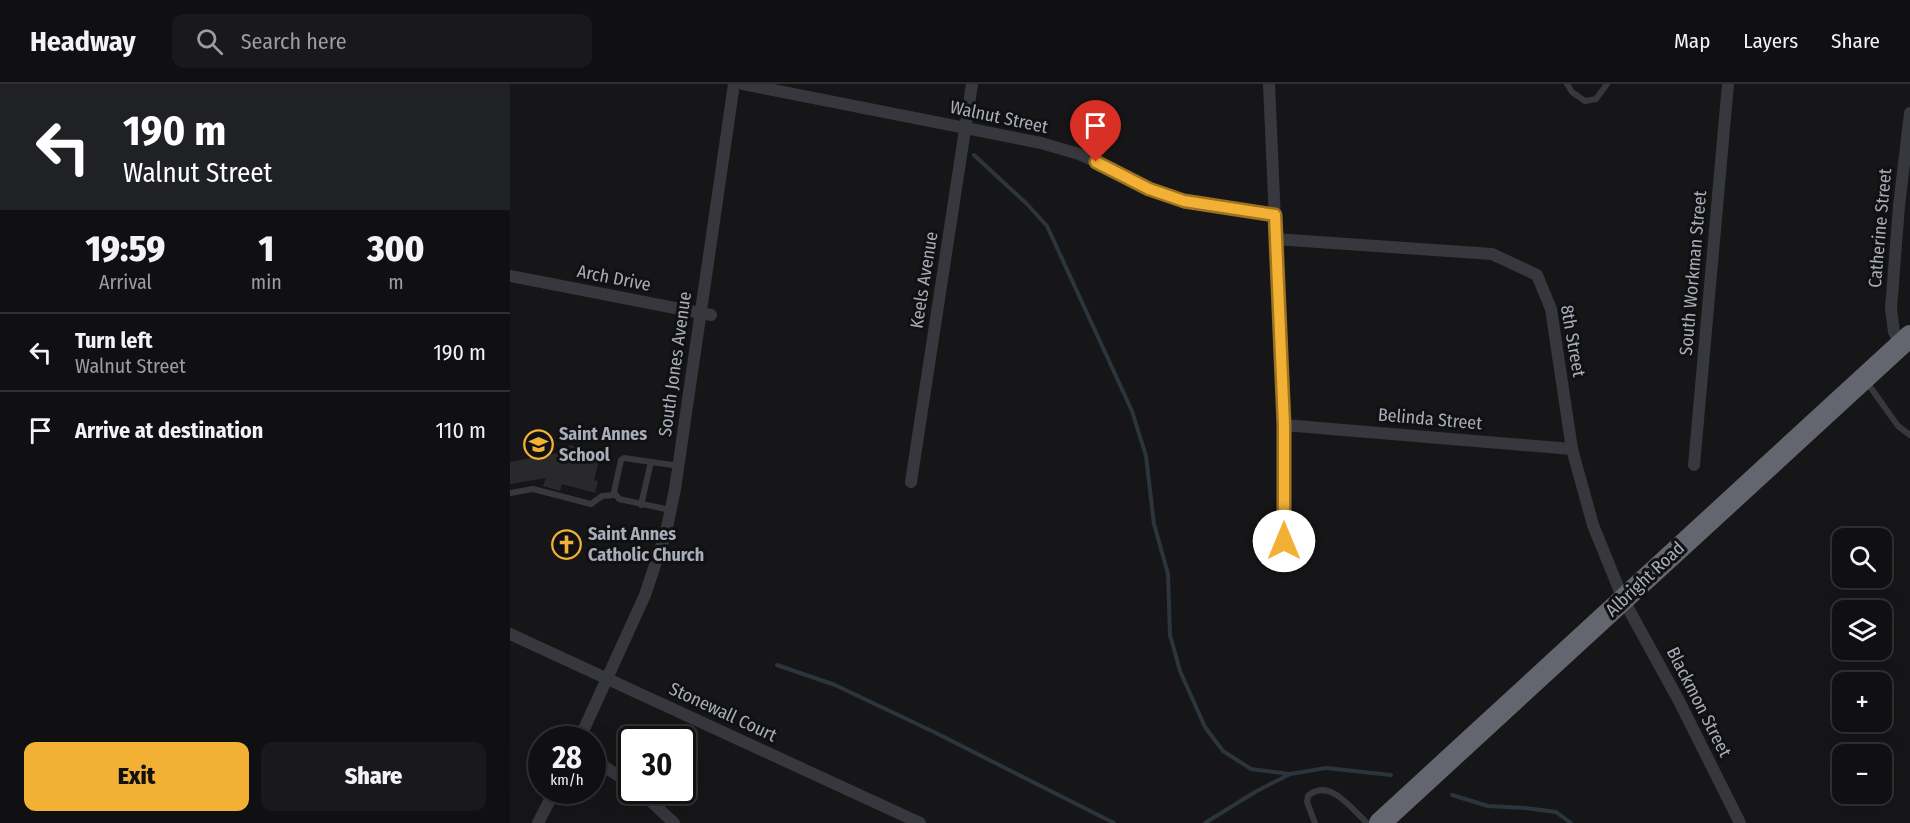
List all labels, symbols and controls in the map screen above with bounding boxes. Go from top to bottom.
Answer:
search box [172,14,592,68]
text: Headway [30,25,136,58]
icon: search [193,25,226,58]
text: Search here [241,28,347,55]
text: Map [1674,28,1710,54]
text: Layers [1743,28,1798,54]
text: Share [1831,28,1880,54]
street label: Walnut Street [948,96,1050,138]
pin [1070,100,1121,162]
text: 190 m [123,106,226,156]
icon: left [24,108,102,186]
icon: arrive [1079,109,1112,142]
text: Walnut Street [123,157,272,189]
street label: Catherine Street [1864,167,1896,289]
street label: South Workman Street [1675,190,1711,356]
text: 19:59 [86,227,165,271]
text: 1 [258,227,274,271]
text: 300 [367,227,424,271]
street label: Keels Avenue [905,230,943,330]
street label: Arch Drive [575,260,653,296]
text: Arrival [99,270,152,294]
text: min [251,270,282,294]
text: m [388,270,404,294]
street label: South Jones Avenue [654,290,696,438]
street label: 8th Street [1556,303,1590,379]
text: Turn left [75,327,153,354]
icon: left [24,336,57,369]
text: 190 m [433,339,486,366]
text: Walnut Street [75,354,186,378]
street label: Belinda Street [1377,403,1483,435]
icon: arrive [24,414,57,447]
text: Arrive at destination [75,417,263,444]
text: 110 m [436,417,486,444]
place label: Saint Annes School [559,423,647,466]
school or university icon: Saint Annes School [522,428,554,460]
position arrow [1252,509,1316,573]
place label: Saint Annes Catholic Church [588,523,704,566]
church icon: Saint Annes Catholic Church [551,528,583,560]
map controls [1832,528,1892,804]
button: search [1832,528,1892,588]
street label: Albright Road [1601,537,1689,621]
button: layers [1832,600,1892,660]
street label: Blackmon Street [1662,643,1736,761]
button: + [1832,672,1892,732]
street label: Stonewall Court [666,677,780,747]
speed limit sign: 30 [618,726,696,804]
text: 28 [552,740,582,776]
button: Exit [24,742,249,811]
button: Share [261,742,486,811]
button: − [1832,744,1892,804]
text: km/h [550,771,584,789]

